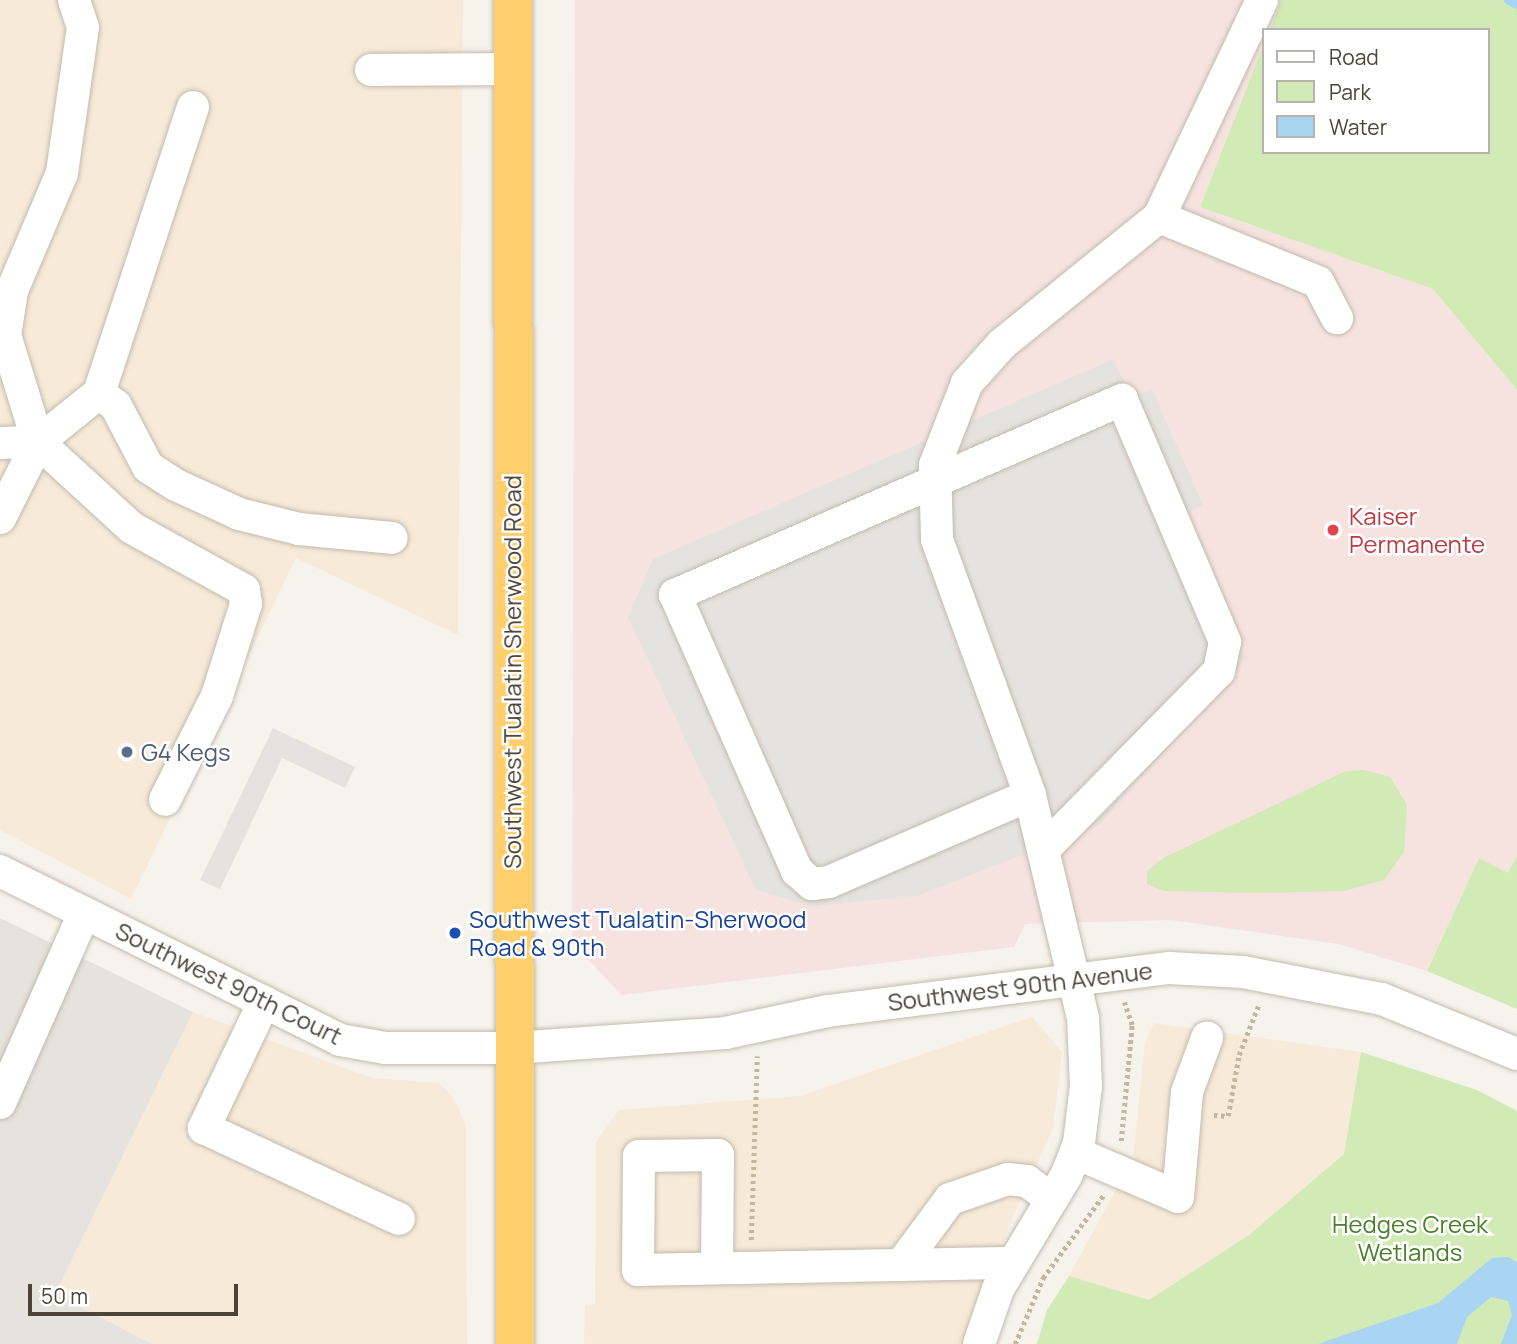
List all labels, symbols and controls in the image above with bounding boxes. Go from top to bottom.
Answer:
legend [1262,28,1489,154]
text: Road [1329,43,1379,71]
text: Park [1329,78,1371,106]
text: Water [1329,113,1387,141]
street label: Southwest Tualatin Sherwood Road [498,475,526,869]
place label: Kaiser Permanente [1349,502,1485,558]
marker: Kaiser Permanente [1323,520,1343,540]
place label: G4 Kegs [141,738,231,766]
marker: G4 Kegs [119,744,135,760]
place label: Southwest Tualatin-Sherwood Road & 90th [469,905,807,961]
street label: Southwest 90th Court [111,916,347,1050]
marker: Southwest Tualatin-Sherwood Road & 90th [447,925,463,941]
street label: Southwest 90th Avenue [886,955,1154,1017]
park label: Hedges Creek Wetlands [1332,1210,1488,1266]
scale bar [32,1270,242,1314]
text: 50 m [41,1282,88,1310]

